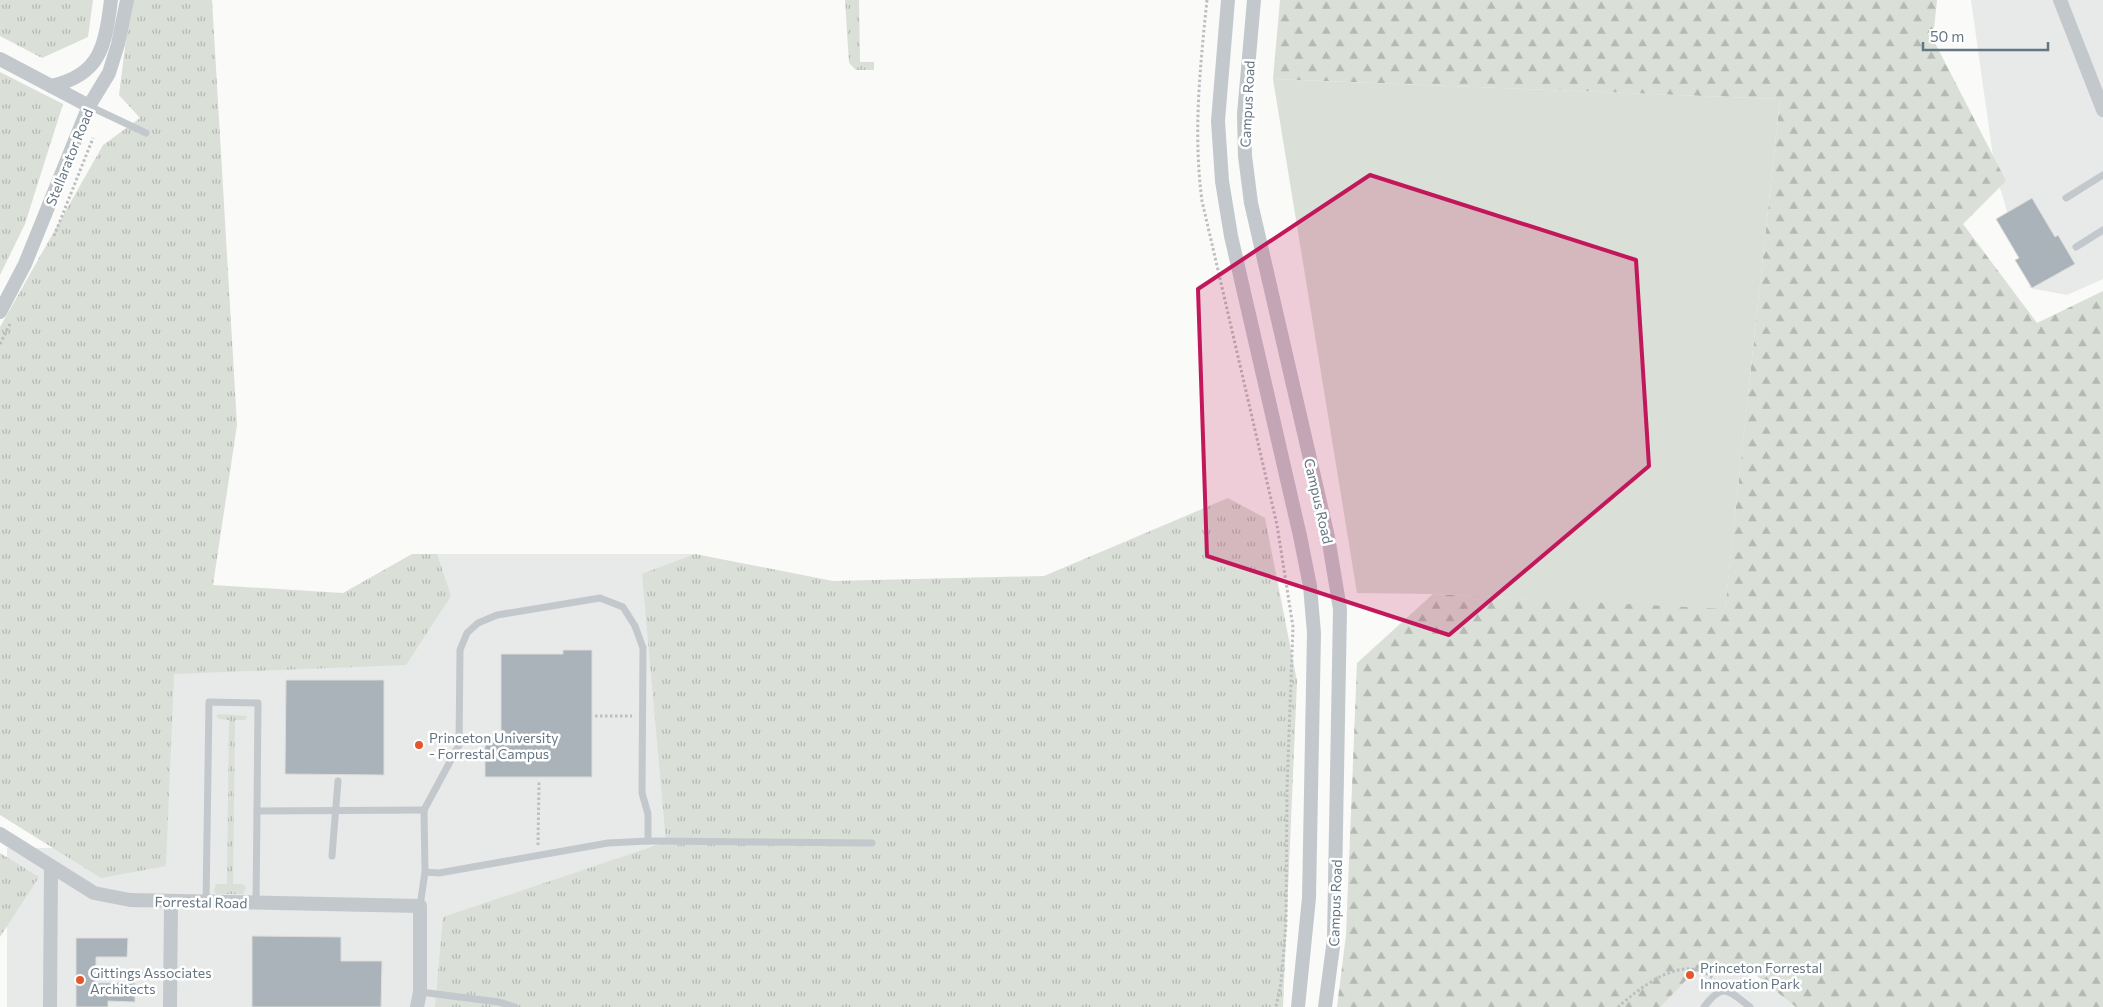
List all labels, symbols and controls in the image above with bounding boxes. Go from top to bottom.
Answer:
scale bar [1923,20,2048,52]
text: 50 m [1930,27,1964,45]
street label: Campus Road [1236,60,1258,148]
street label: Stellarator Road [42,106,96,208]
street label: Campus Road [1301,457,1337,545]
place label: Princeton University - Forrestal Campus [429,729,558,762]
marker: Princeton University - Forrestal Campus [413,739,425,751]
street label: Campus Road [1325,859,1345,947]
street label: Forrestal Road [154,893,248,911]
place label: Princeton Forrestal Innovation Park [1700,959,1822,992]
place label: Gittings Associates Architects [90,964,212,997]
marker: Princeton Forrestal Innovation Park [1684,969,1696,981]
marker: Gittings Associates Architects [74,974,86,986]

